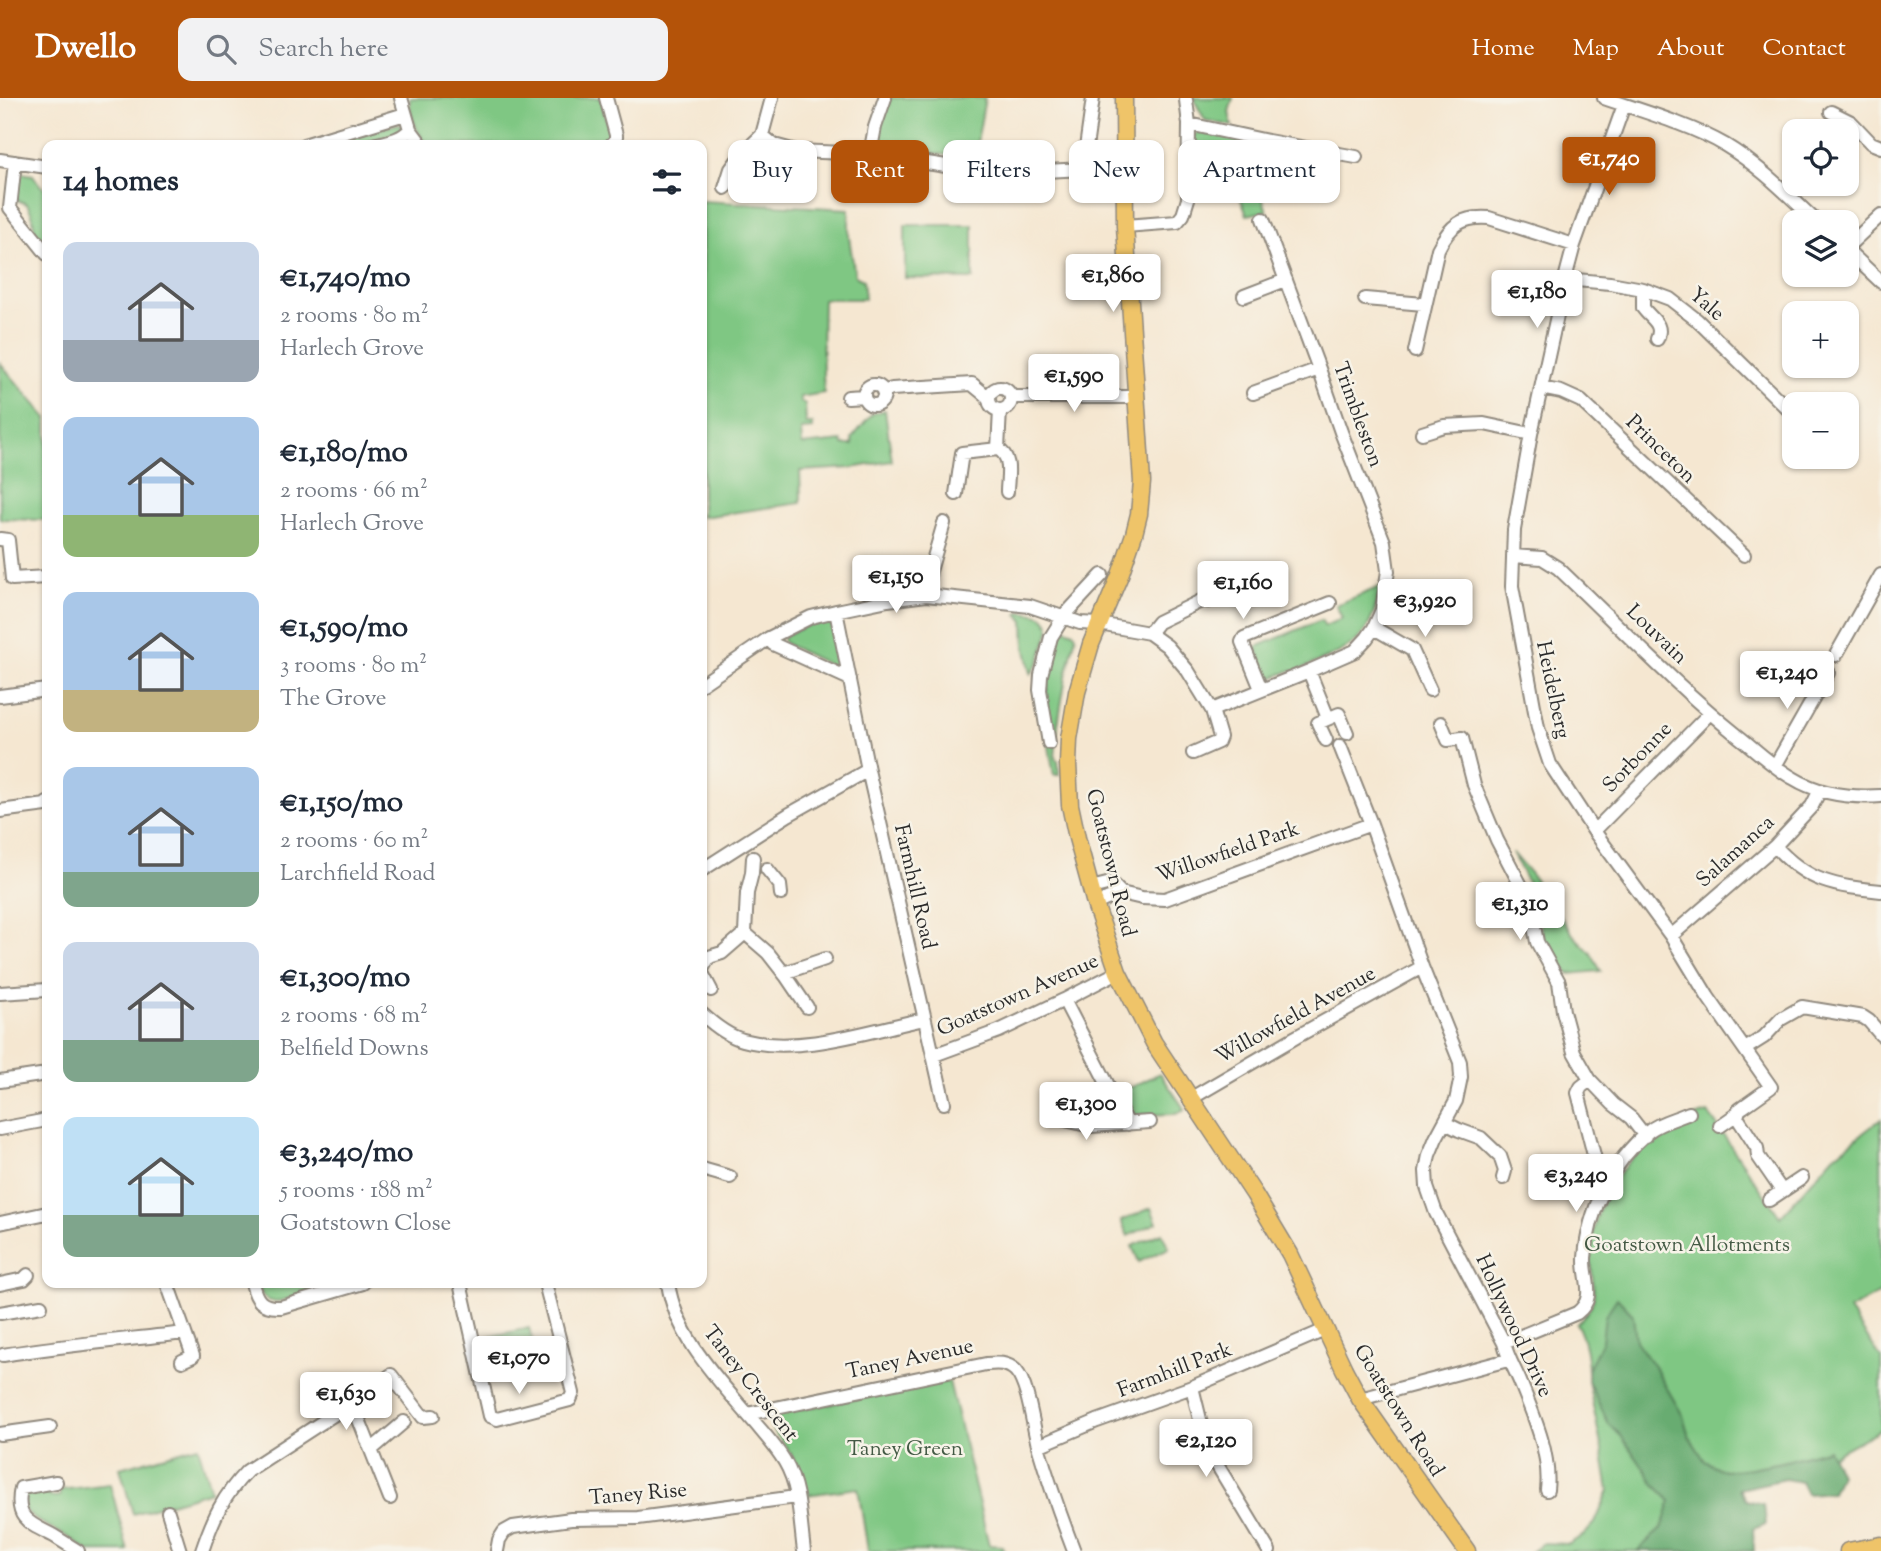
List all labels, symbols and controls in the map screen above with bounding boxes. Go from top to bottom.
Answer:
search box [178,18,668,81]
text: Dwello [35,25,136,73]
icon: search [202,30,240,68]
text: Search here [258,31,389,68]
text: Home [1472,32,1535,66]
text: Map [1573,32,1619,66]
text: About [1657,32,1724,66]
text: Contact [1762,32,1846,66]
map controls [1782,119,1859,469]
button: locate [1782,119,1859,196]
pin: €1,740 [1552,138,1666,197]
chip: Buy [728,140,817,203]
chip: Rent [831,140,929,203]
chip: Filters [943,140,1055,203]
chip: New [1069,140,1164,203]
chip: Apartment [1178,140,1340,203]
text: €1,740 [1578,143,1640,176]
text: 14 homes [63,161,179,204]
icon: filters [648,163,686,201]
button: layers [1782,210,1859,287]
pin: €1,860 [1056,254,1170,314]
text: €1,740/mo [280,257,411,300]
text: €1,860 [1082,260,1144,293]
icon: home [119,270,203,354]
pin: €1,180 [1480,271,1594,330]
text: €1,180 [1507,276,1567,309]
street label: Yale [1682,281,1730,329]
text: 2 rooms · 80 m² [280,300,428,333]
button: + [1782,301,1859,378]
text: Harlech Grove [280,333,424,366]
pin: €1,590 [1017,354,1131,414]
street label: Trimbleston [1324,358,1390,472]
text: €1,590 [1044,360,1104,393]
button: − [1782,392,1859,469]
street label: Princeton [1618,409,1702,491]
text: €1,180/mo [280,432,408,475]
icon: home [119,445,203,529]
text: 2 rooms · 66 m² [280,475,428,508]
text: Harlech Grove [280,508,424,541]
pin: €1,150 [839,556,953,615]
text: €1,150 [868,561,924,594]
pin: €1,160 [1186,561,1300,621]
text: €1,160 [1213,567,1273,600]
pin: €3,920 [1368,580,1482,639]
text: €3,920 [1394,585,1456,618]
street label: Louvain [1618,598,1694,672]
text: €1,590/mo [280,607,408,650]
icon: home [119,620,203,704]
street label: Heidelberg [1527,638,1577,742]
text: 3 rooms · 80 m² [280,650,427,683]
pin: €1,240 [1730,652,1844,711]
text: €1,240 [1756,657,1818,690]
text: The Grove [280,683,387,716]
street label: Sorbonne [1596,716,1680,800]
text: €1,150/mo [280,782,403,825]
street label: Goatstown Road [1077,786,1143,940]
icon: home [119,795,203,879]
street label: Salamanca [1690,808,1782,895]
street label: Willowfield Park [1153,814,1304,891]
street label: Farmhill Road [885,821,943,953]
text: 2 rooms · 60 m² [280,825,428,858]
text: Larchfield Road [280,858,435,891]
pin: €1,310 [1463,882,1577,942]
text: €1,310 [1492,888,1548,921]
street label: Goatstown Avenue [932,947,1104,1045]
text: €1,300/mo [280,957,410,1000]
street label: Willowfield Avenue [1210,959,1382,1073]
icon: home [119,970,203,1054]
text: 2 rooms · 68 m² [280,1000,428,1033]
text: Belfield Downs [280,1033,429,1066]
pin: €1,300 [1029,1082,1143,1142]
text: €1,300 [1055,1088,1117,1121]
text: €3,240/mo [280,1132,414,1175]
icon: home [119,1145,203,1229]
pin: €3,240 [1519,1154,1633,1214]
text: €3,240 [1544,1160,1608,1193]
text: 5 rooms · 188 m² [280,1175,433,1208]
text: Goatstown Close [280,1208,451,1241]
park label: Goatstown Allotments [1584,1231,1790,1261]
street label: Hollywood Drive [1467,1249,1559,1403]
street label: Taney Crescent [695,1319,805,1449]
street label: Taney Avenue [844,1332,976,1388]
street label: Farmhill Park [1113,1335,1237,1407]
pin: €1,070 [462,1336,576,1396]
street label: Goatstown Road [1345,1339,1451,1483]
text: €1,070 [488,1342,550,1375]
pin: €1,630 [289,1372,403,1432]
text: €1,630 [316,1378,376,1411]
pin: €2,120 [1149,1420,1263,1479]
text: €2,120 [1175,1425,1237,1458]
park label: Taney Green [847,1435,963,1465]
street label: Taney Rise [588,1476,688,1514]

